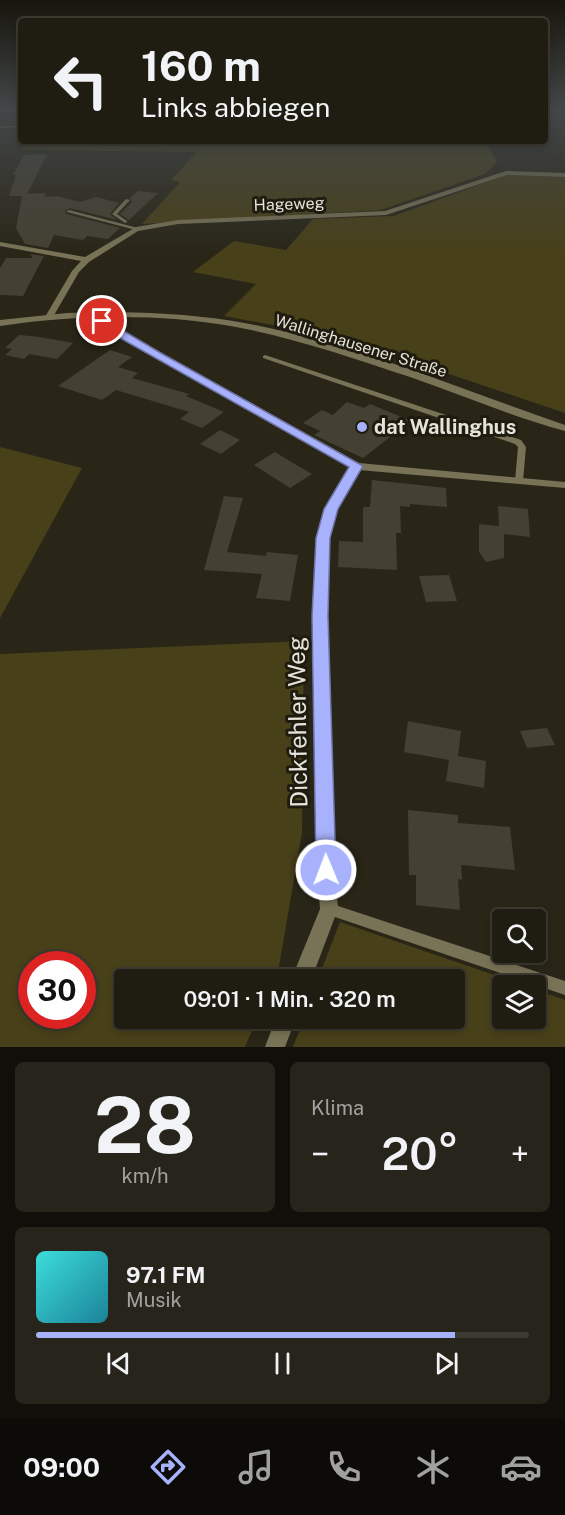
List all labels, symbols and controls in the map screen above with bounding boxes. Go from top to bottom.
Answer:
text: 160 m [141,41,261,90]
icon: left [42,42,120,120]
text: Links abbiegen [141,91,330,123]
street label: Hageweg [253,193,325,215]
pin [76,295,127,346]
icon: arrive [85,304,118,337]
street label: Wallinghausener Straße [273,311,449,381]
place label: dat Wallinghus [374,415,516,439]
marker: dat Wallinghus [355,420,369,434]
street label: Dickfehler Weg [282,636,312,808]
position arrow [294,838,358,902]
map controls [492,909,546,1029]
button: search [492,909,546,963]
speed limit sign: 30 [18,951,96,1029]
button: layers [492,975,546,1029]
text: 09:01 · 1 Min. · 320 m [183,986,396,1012]
text: 28 [94,1079,196,1171]
text: Klima [311,1096,364,1120]
text: 20° [381,1127,459,1180]
text: − [311,1135,329,1173]
text: + [511,1135,529,1173]
text: km/h [121,1164,169,1188]
text: 97.1 FM [126,1262,205,1288]
text: Musik [126,1288,182,1312]
icon: previous [102,1347,135,1380]
icon: pause [266,1347,299,1380]
icon: next [430,1347,463,1380]
icon: directions [147,1446,189,1488]
icon: music [235,1446,277,1488]
icon: phone [323,1446,365,1488]
icon: climate [412,1446,454,1488]
icon: car [500,1446,542,1488]
text: 09:00 [23,1451,100,1483]

